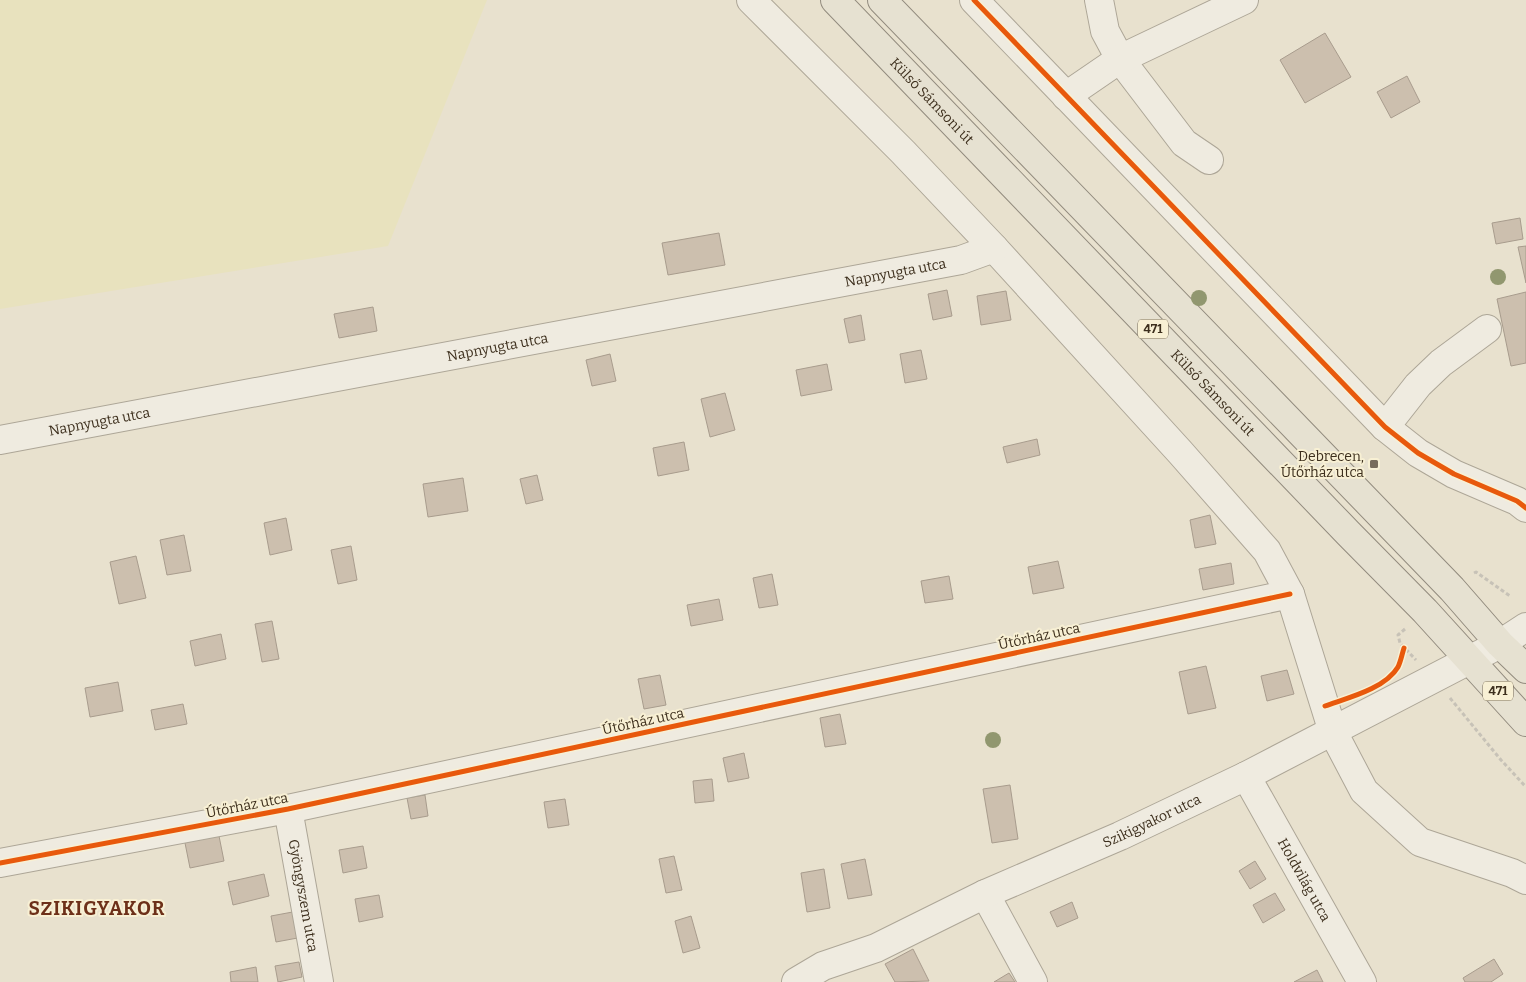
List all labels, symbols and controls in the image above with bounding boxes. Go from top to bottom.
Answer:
street label: Külső Sámsoni út [886,54,977,148]
street label: Napnyugta utca [843,255,948,291]
road number: 471 [1138,320,1168,338]
street label: Napnyugta utca [445,329,550,365]
street label: Külső Sámsoni út [1167,346,1258,440]
street label: Napnyugta utca [47,404,152,440]
place label: Debrecen, Útőrház utca [1281,448,1364,481]
marker: Debrecen, Útőrház utca [1368,458,1380,470]
street label: Útőrház utca [996,618,1082,653]
road number: 471 [1483,681,1513,700]
street label: Útőrház utca [600,703,686,738]
street label: Útőrház utca [204,788,290,822]
street label: Szikigyakor utca [1100,791,1204,851]
street label: Holdvilág utca [1274,835,1334,925]
street label: Gyöngyszem utca [285,838,322,954]
district label: SZIKIGYAKOR [28,897,166,920]

